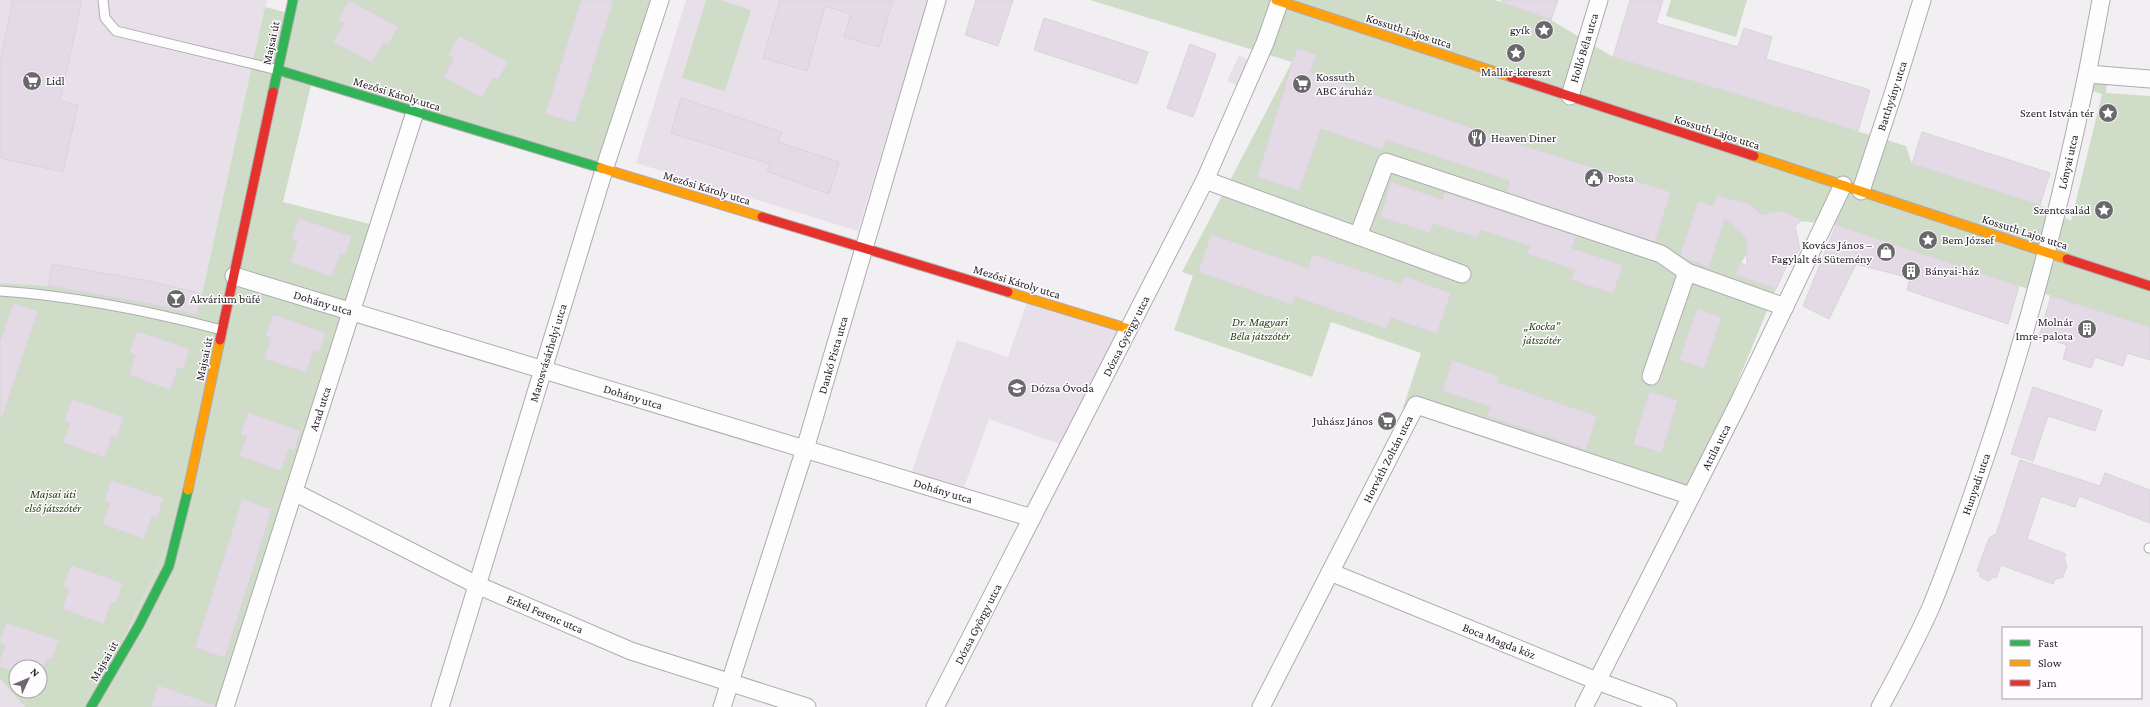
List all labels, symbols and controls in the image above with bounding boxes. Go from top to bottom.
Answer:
street label: Kossuth Lajos utca [1364,11,1454,52]
street label: Holló Béla utca [1567,11,1601,84]
street label: Majsai út [260,19,283,66]
place icon: gyík [1533,19,1555,41]
place label: gyík [1510,23,1530,37]
place icon: Mallár-kereszt [1505,42,1527,64]
street label: Batthyány utca [1874,59,1910,133]
place label: Mallár-kereszt [1481,65,1552,79]
supermarket icon: Lidl [21,70,43,92]
place label: Kossuth ABC áruház [1316,70,1372,98]
supermarket icon: Kossuth ABC áruház [1291,73,1313,95]
place label: Lidl [46,74,65,88]
street label: Mezősi Károly utca [352,74,443,114]
place icon: Szent István tér [2097,102,2119,124]
place label: Szent István tér [2020,106,2095,120]
street label: Kossuth Lajos utca [1672,112,1762,153]
restaurant icon: Heaven Diner [1466,127,1488,149]
place label: Heaven Diner [1491,131,1557,145]
street label: Lónyai utca [2055,133,2081,191]
public building icon: Posta [1583,167,1605,189]
street label: Mezősi Károly utca [662,168,753,208]
place label: Posta [1608,171,1634,185]
place icon: Szentcsalád [2093,199,2115,221]
place label: Szentcsalád [2033,203,2091,217]
street label: Kossuth Lajos utca [1980,212,2070,253]
place icon: Bem József [1917,229,1939,251]
place label: Bem József [1942,233,1995,247]
place label: Kovács János – Fagylalt és Sütemény [1771,238,1872,266]
shop icon: Kovács János – Fagylalt és Sütemény [1875,241,1897,263]
building icon: Bányai-ház [1900,260,1922,282]
street label: Mezősi Károly utca [972,262,1063,302]
place label: Bányai-ház [1925,264,1979,278]
street label: Dohány utca [292,287,355,319]
bar icon: Akvárium büfé [165,288,187,310]
place label: Akvárium büfé [190,292,260,306]
street label: Dózsa György utca [1100,293,1153,379]
street label: Marosvásárhelyi utca [526,302,570,404]
street label: Dankó Pista utca [815,314,851,395]
park label: Dr. Magyari Béla játszótér [1230,315,1291,343]
place label: Molnár Imre-palota [2016,315,2074,343]
building icon: Molnár Imre-palota [2076,318,2098,340]
park label: „Kocka” játszótér [1521,319,1562,347]
street label: Majsai út [193,335,216,382]
school or university icon: Dózsa Óvoda [1006,377,1028,399]
street label: Dohány utca [602,381,665,413]
place label: Dózsa Óvoda [1031,381,1094,395]
street label: Arad utca [306,385,334,433]
supermarket icon: Juhász János [1376,410,1398,432]
street label: Horváth Zoltán utca [1360,413,1416,505]
place label: Juhász János [1312,414,1373,428]
street label: Attila utca [1699,421,1734,472]
street label: Hunyadi utca [1959,451,1993,517]
street label: Dohány utca [912,475,975,507]
park label: Majsai úti első játszótér [25,487,82,515]
street label: Dózsa György utca [952,581,1005,667]
street label: Erkel Ferenc utca [505,592,586,637]
street label: Boca Magda köz [1461,620,1537,662]
legend [2002,627,2142,699]
text: Fast [2038,636,2059,650]
street label: Majsai út [87,637,122,684]
text: Slow [2038,656,2062,670]
north arrow [8,659,48,699]
text: N [28,665,42,679]
text: Jam [2037,676,2057,690]

